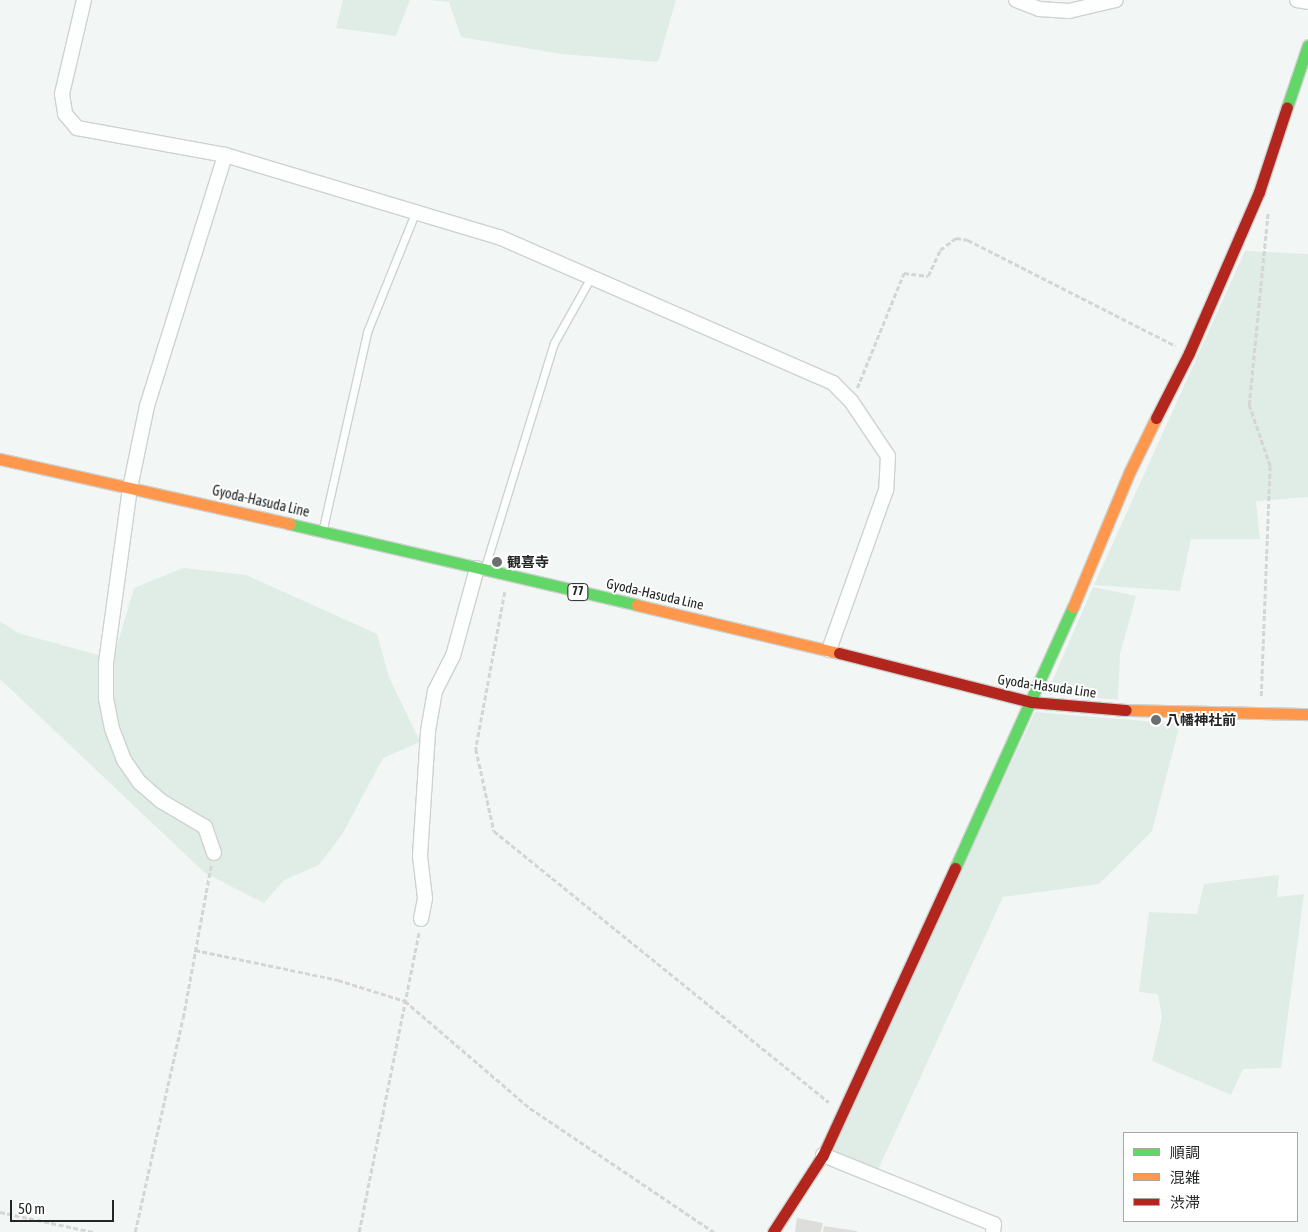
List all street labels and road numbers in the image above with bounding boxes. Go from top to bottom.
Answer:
street label: Gyoda-Hasuda Line [211,482,311,520]
street label: Gyoda-Hasuda Line [605,575,705,613]
road number: 77 [567,582,589,602]
street label: Gyoda-Hasuda Line [997,671,1097,701]

